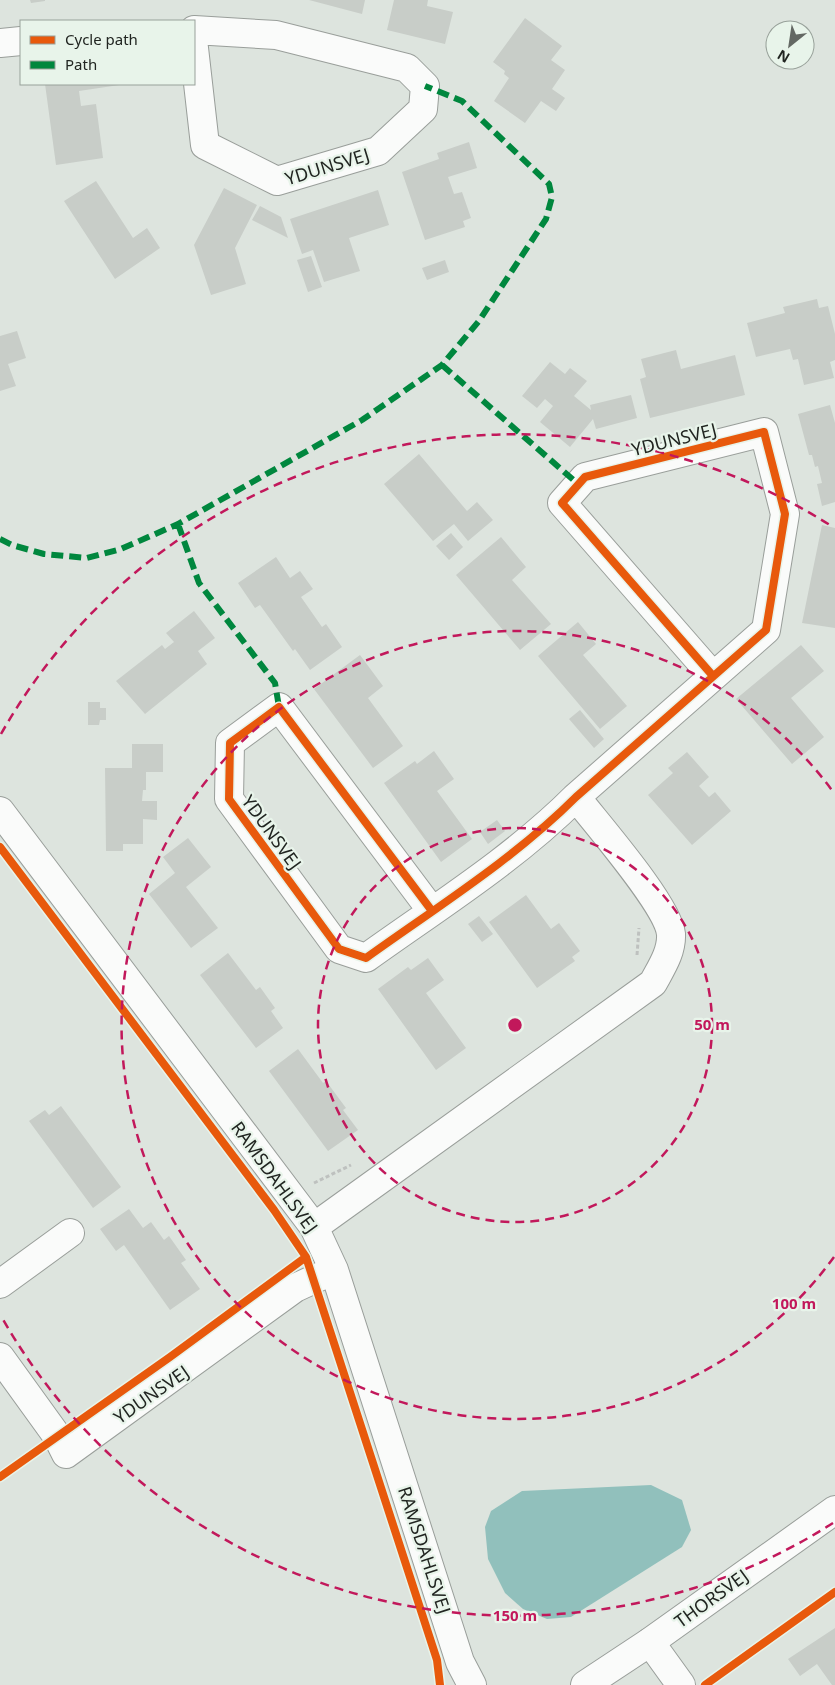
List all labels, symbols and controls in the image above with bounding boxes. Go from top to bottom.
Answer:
legend [20,20,195,85]
north arrow [765,20,815,70]
text: Cycle path [65,29,138,49]
text: N [774,46,793,68]
text: Path [65,54,97,74]
street label: YDUNSVEJ [282,142,372,190]
street label: YDUNSVEJ [629,417,719,461]
street label: YDUNSVEJ [237,790,307,874]
text: 50 m [694,1014,730,1034]
centre of rings [506,1016,524,1034]
street label: RAMSDAHLSVEJ [226,1116,324,1238]
text: 100 m [772,1293,816,1313]
street label: YDUNSVEJ [109,1359,193,1429]
street label: RAMSDAHLSVEJ [393,1483,457,1617]
street label: THORSVEJ [669,1563,753,1633]
text: 150 m [493,1605,537,1625]

